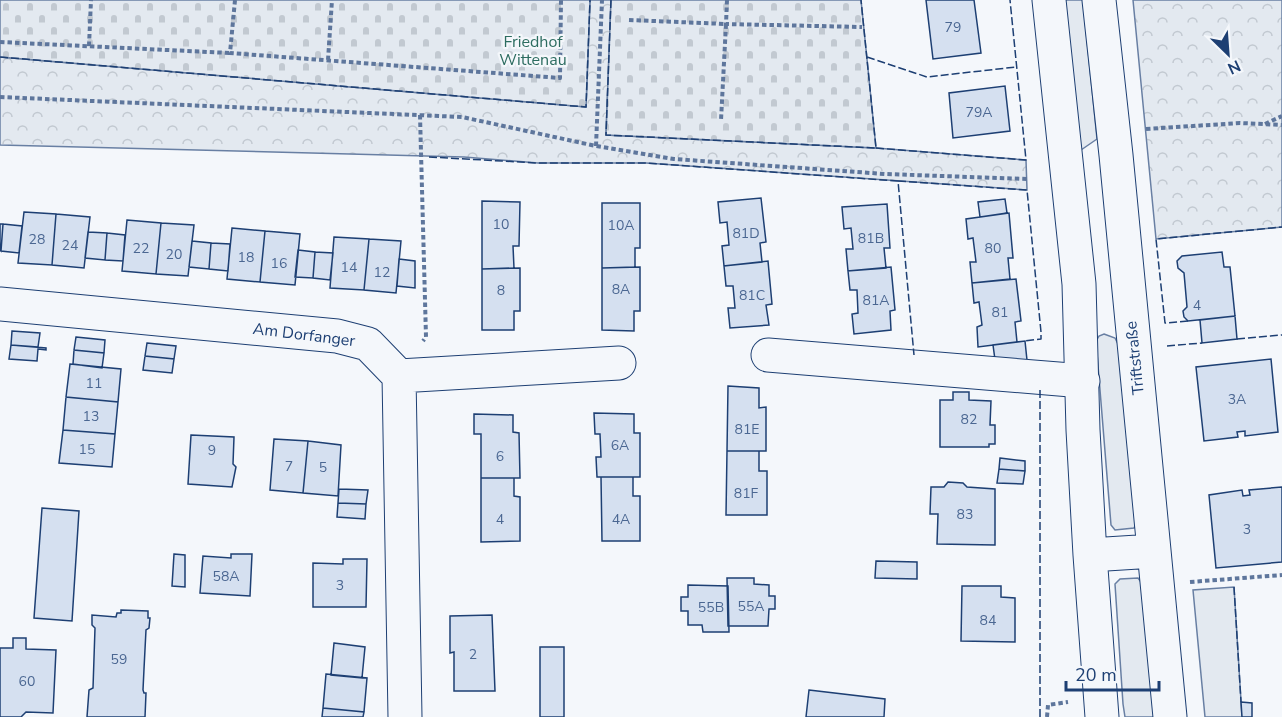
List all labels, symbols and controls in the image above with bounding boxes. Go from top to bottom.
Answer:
house number: 79 [945,18,961,37]
north arrow [1198,24,1258,84]
park label: Friedhof Wittenau [499,31,567,71]
text: N [1224,54,1244,79]
house number: 79A [965,103,993,122]
house number: 10 [493,215,509,234]
house number: 10A [607,216,635,235]
house number: 81D [732,224,760,243]
house number: 81B [858,229,884,248]
house number: 28 [29,230,45,249]
house number: 24 [62,236,78,255]
house number: 22 [133,239,149,258]
house number: 80 [985,239,1001,258]
house number: 20 [166,245,182,264]
house number: 18 [238,248,254,267]
house number: 16 [271,254,287,273]
house number: 14 [341,258,357,277]
house number: 12 [374,263,390,282]
house number: 8A [612,280,630,299]
house number: 8 [497,281,505,300]
house number: 81C [739,286,765,305]
house number: 81A [862,291,890,310]
house number: 4 [1193,296,1201,315]
house number: 81 [992,303,1008,322]
street label: Am Dorfanger [252,318,357,352]
street label: Triftstraße [1120,320,1150,396]
house number: 11 [86,374,102,393]
house number: 3A [1228,390,1246,409]
house number: 13 [83,407,99,426]
house number: 82 [961,410,977,429]
house number: 81E [735,420,759,439]
house number: 6A [611,436,629,455]
house number: 15 [79,440,95,459]
house number: 9 [208,441,216,460]
house number: 6 [496,447,504,466]
house number: 7 [285,457,293,476]
house number: 5 [319,458,327,477]
house number: 81F [734,484,759,503]
house number: 83 [957,505,973,524]
house number: 4 [496,510,504,529]
house number: 4A [612,510,630,529]
house number: 3 [1243,520,1251,539]
house number: 58A [212,567,240,586]
house number: 3 [336,576,344,595]
house number: 55A [737,597,765,616]
house number: 55B [698,598,724,617]
house number: 84 [980,611,996,630]
house number: 2 [469,645,477,664]
house number: 59 [111,650,127,669]
scale bar [1066,654,1159,692]
text: 20 m [1075,663,1117,687]
house number: 60 [19,672,35,691]

